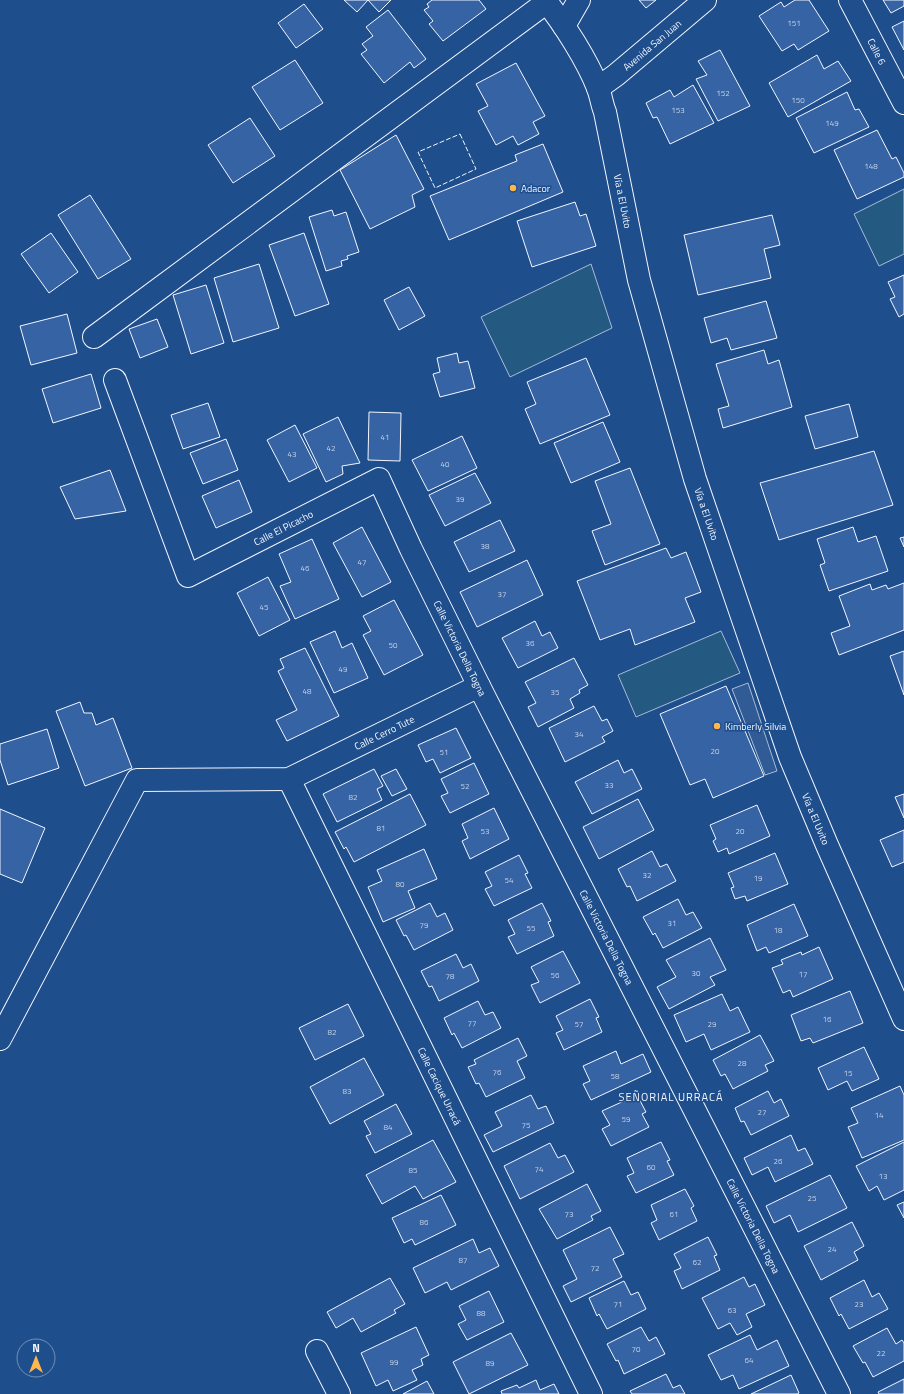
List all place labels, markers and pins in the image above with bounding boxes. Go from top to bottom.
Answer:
place label: Adacor [521,181,551,196]
marker: Adacor [508,183,518,193]
place label: Kimberly Silvia [725,719,786,734]
marker: Kimberly Silvia [712,721,722,731]

